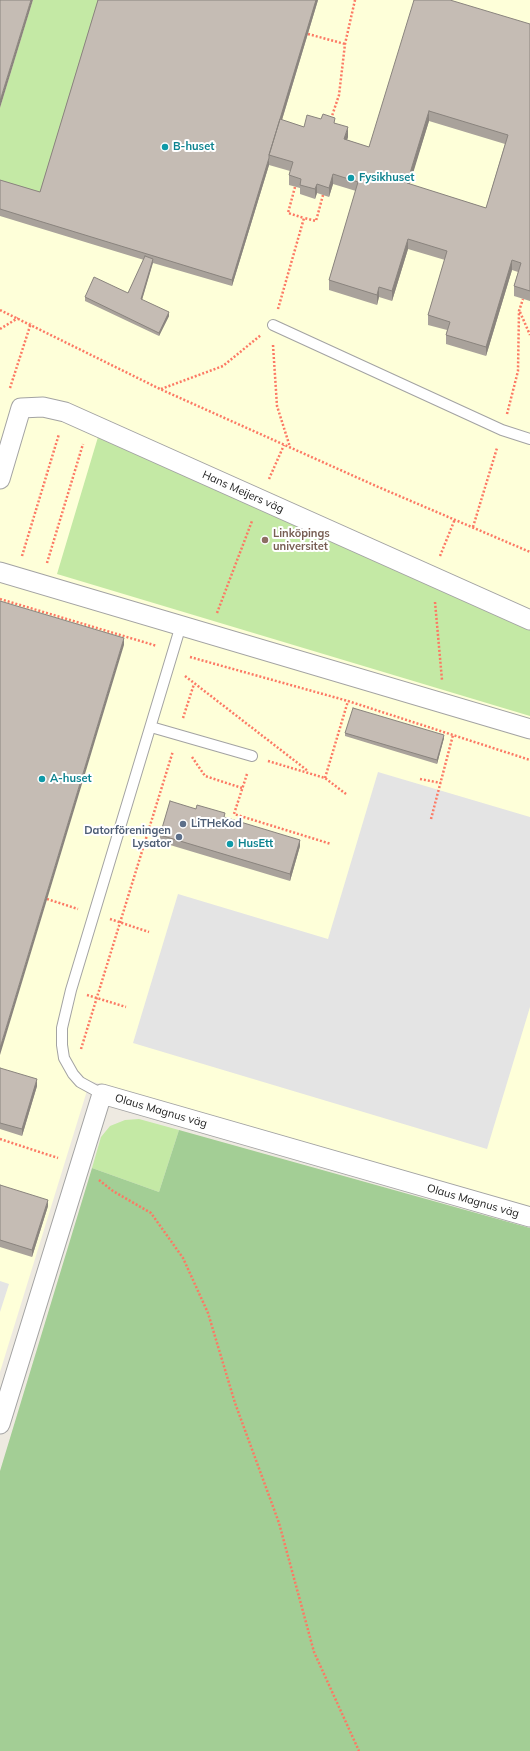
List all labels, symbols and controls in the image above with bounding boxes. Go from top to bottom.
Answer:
place label: B-huset [173,140,214,154]
marker: B-huset [160,142,170,152]
place label: Fysikhuset [359,171,414,185]
marker: Fysikhuset [346,173,356,183]
street label: Hans Meijers väg [200,468,286,516]
place label: Linköpings universitet [273,527,330,553]
marker: Linköpings universitet [260,535,270,545]
place label: A-huset [50,772,92,786]
marker: A-huset [37,774,47,784]
place label: LiTHeKod [191,817,242,831]
marker: LiTHeKod [178,819,188,829]
place label: Datorföreningen Lysator [84,824,171,850]
marker: Datorföreningen Lysator [174,832,184,842]
place label: HusEtt [238,837,273,851]
marker: HusEtt [225,839,235,849]
street label: Olaus Magnus väg [113,1092,209,1130]
street label: Olaus Magnus väg [425,1182,521,1220]

